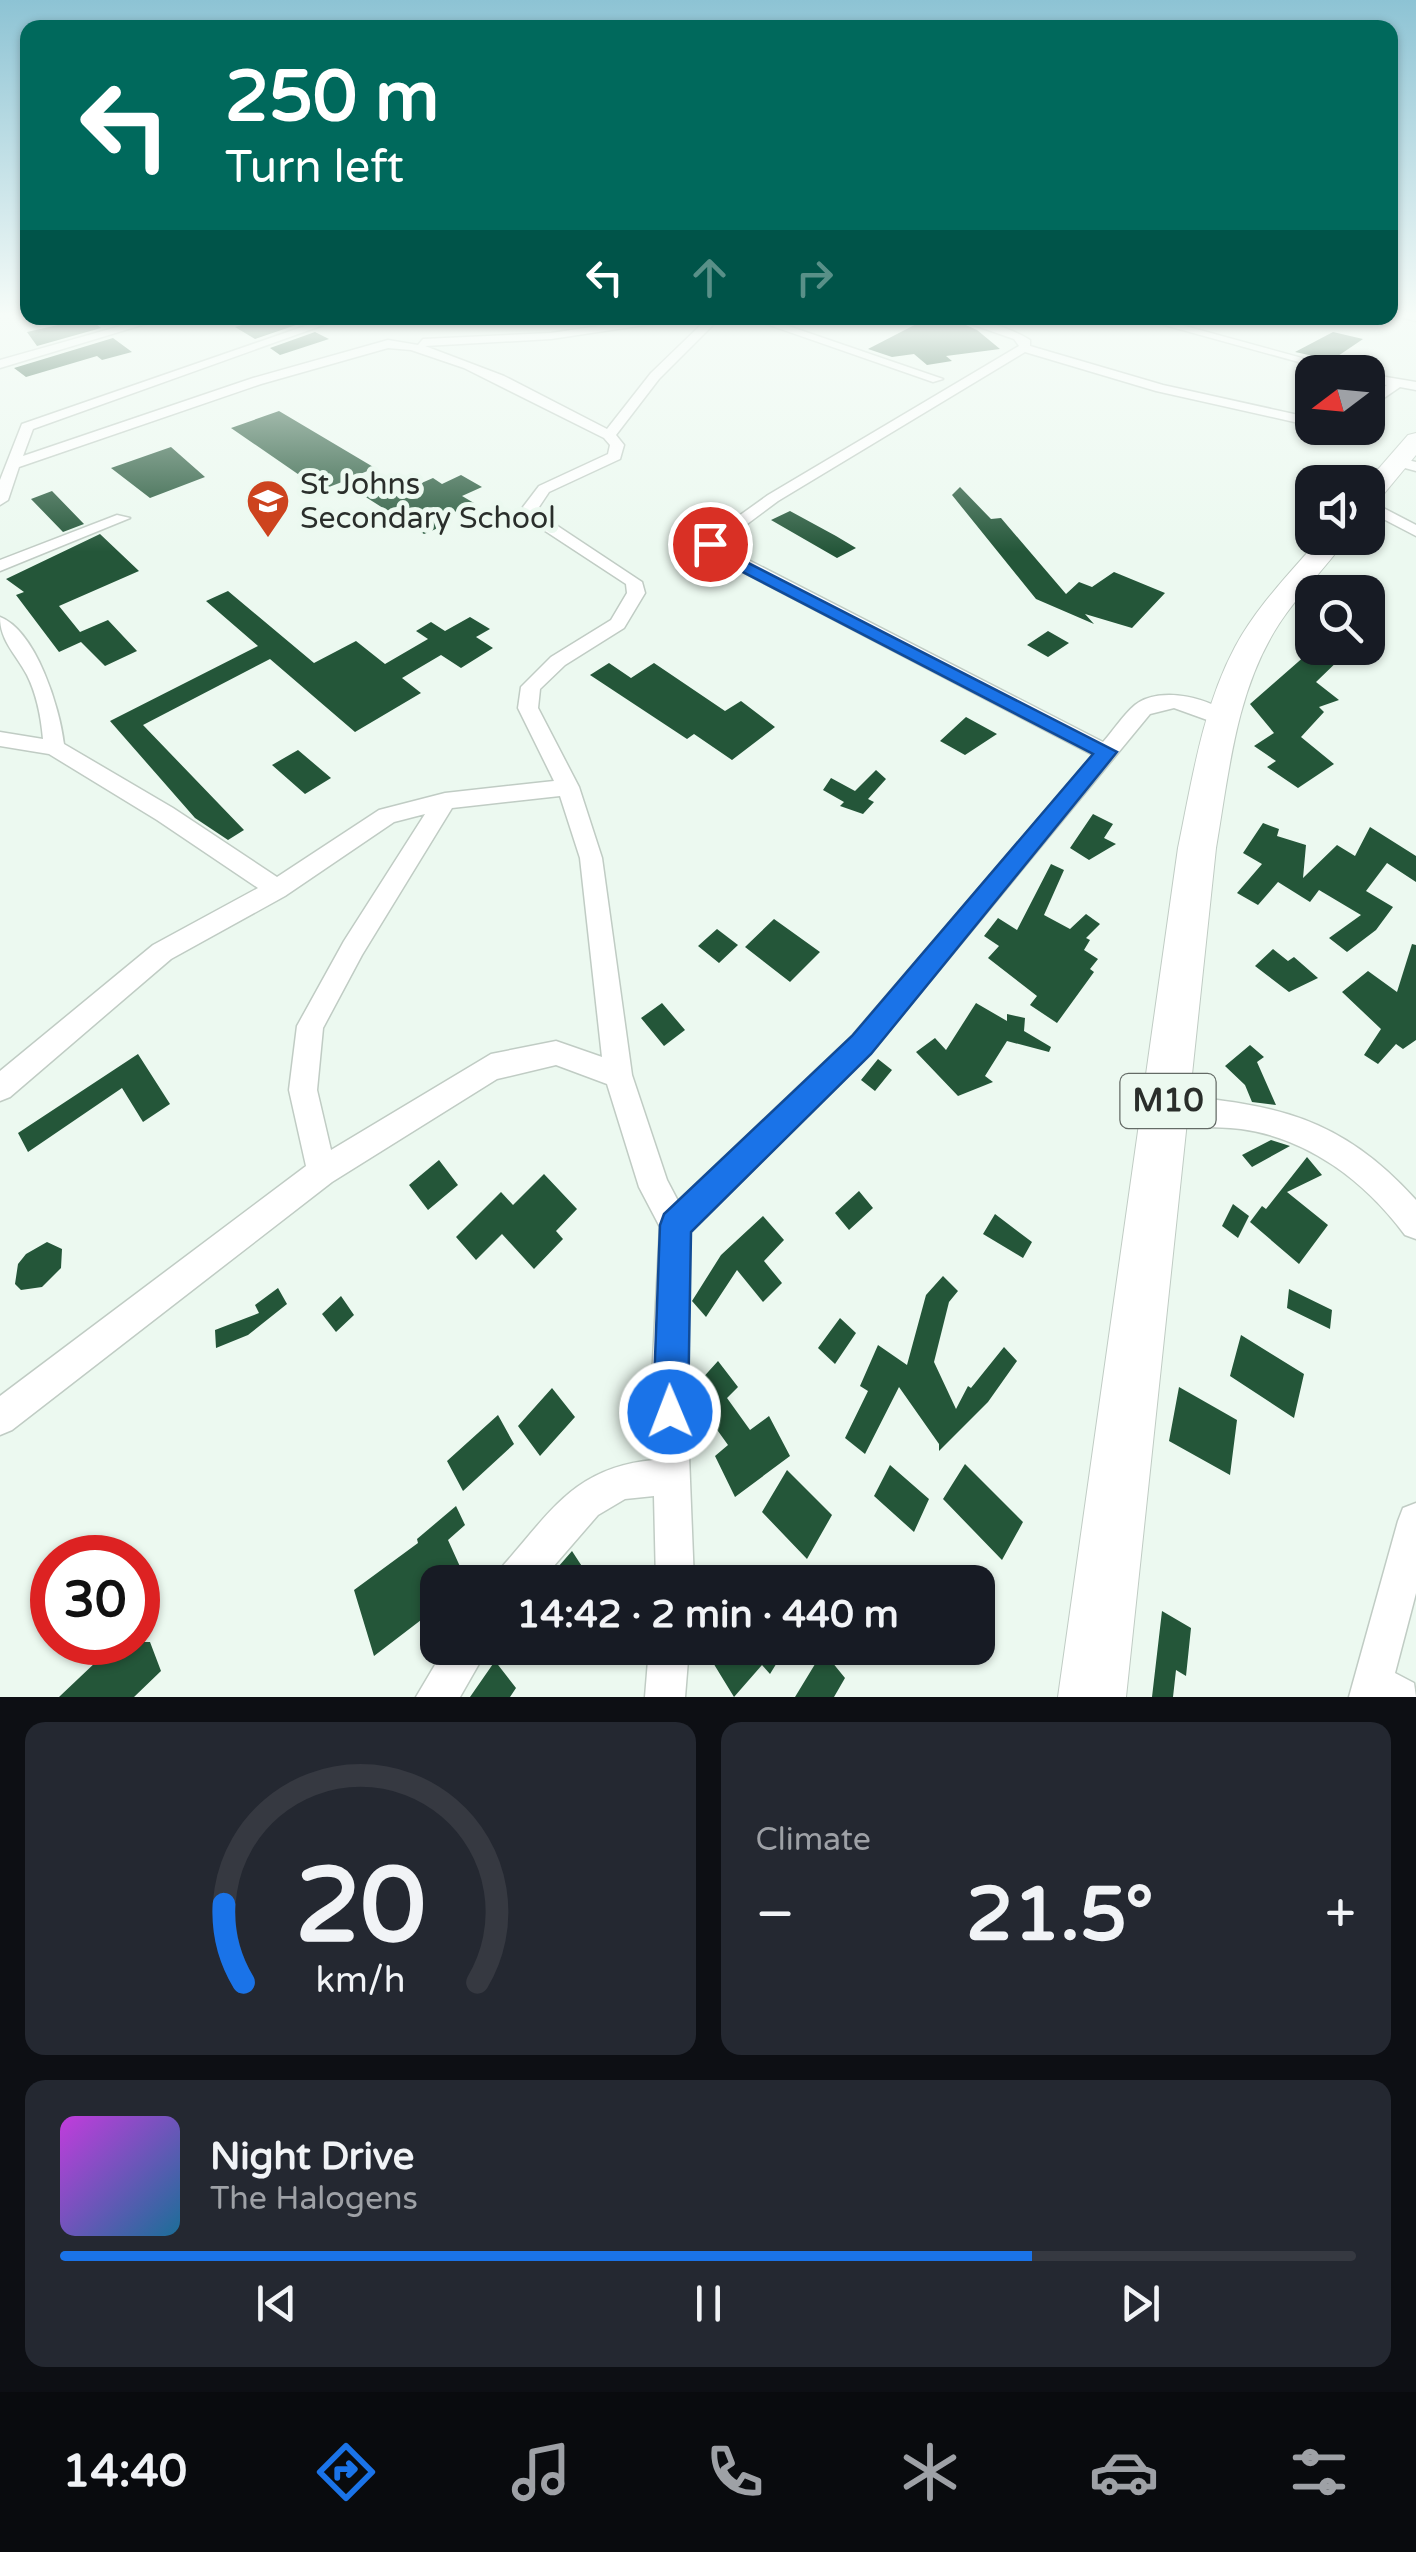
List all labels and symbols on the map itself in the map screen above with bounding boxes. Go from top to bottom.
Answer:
north arrow [1295,355,1385,445]
place label: St Johns Secondary School [300,466,556,537]
school or university icon: St Johns Secondary School [245,478,291,539]
pin [668,502,753,587]
road number: M10 [1120,1074,1216,1128]
position arrow [618,1360,722,1464]
speed limit sign: 30 [30,1535,160,1665]

